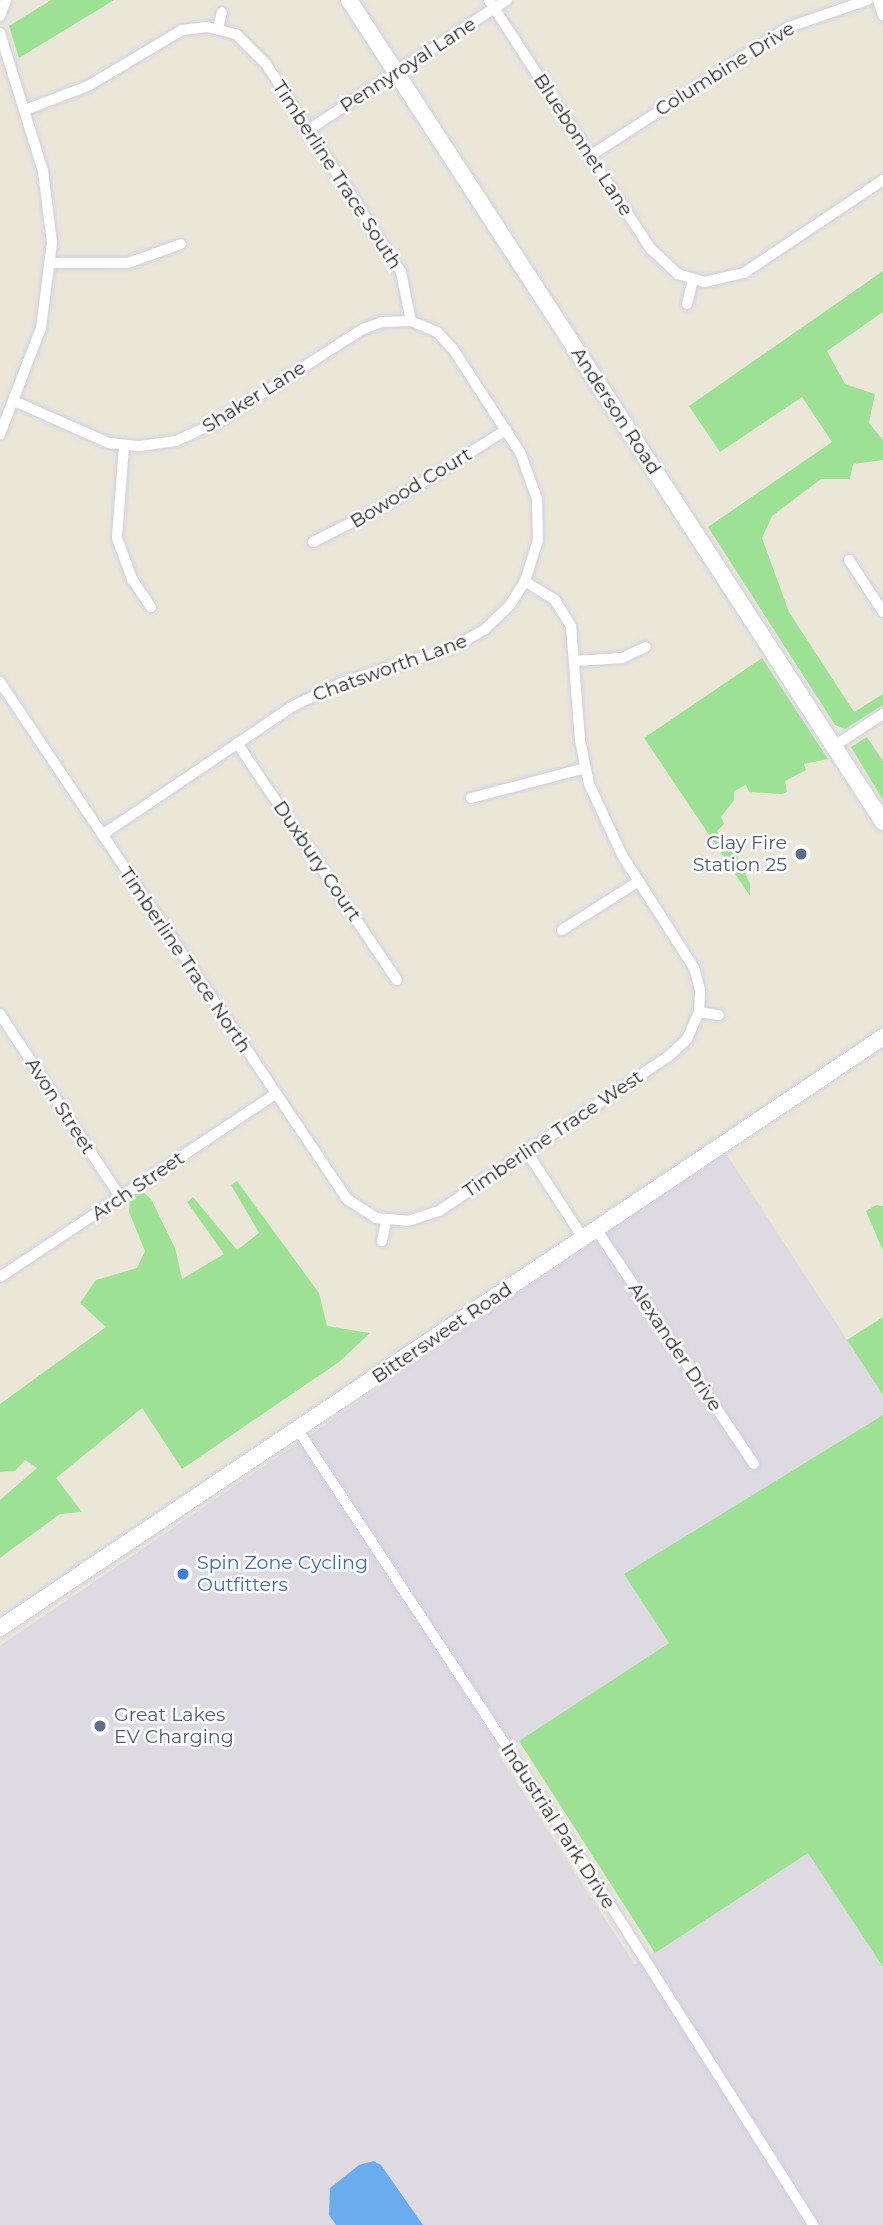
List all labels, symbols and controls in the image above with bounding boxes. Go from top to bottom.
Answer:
street label: Pennyroyal Lane [336,13,480,117]
street label: Columbine Drive [651,17,799,121]
street label: Bluebonnet Lane [528,70,638,220]
street label: Timberline Trace South [267,76,407,274]
street label: Anderson Road [566,343,666,479]
street label: Shaker Lane [198,356,310,438]
street label: Bowood Court [346,443,476,533]
street label: Chatsworth Lane [310,629,470,707]
street label: Duxbury Court [268,796,366,926]
place label: Clay Fire Station 25 [693,832,787,876]
marker: Clay Fire Station 25 [793,846,809,862]
street label: Timberline Trace North [114,863,256,1057]
street label: Avon Street [20,1054,100,1158]
street label: Timberline Trace West [459,1065,647,1203]
street label: Arch Street [87,1147,189,1225]
street label: Bittersweet Road [368,1278,516,1388]
street label: Alexander Drive [623,1278,727,1416]
place label: Spin Zone Cycling Outfitters [197,1552,368,1596]
marker: Spin Zone Cycling Outfitters [175,1566,191,1582]
place label: Great Lakes EV Charging [114,1704,234,1748]
marker: Great Lakes EV Charging [92,1718,108,1734]
street label: Industrial Park Drive [496,1739,620,1913]

